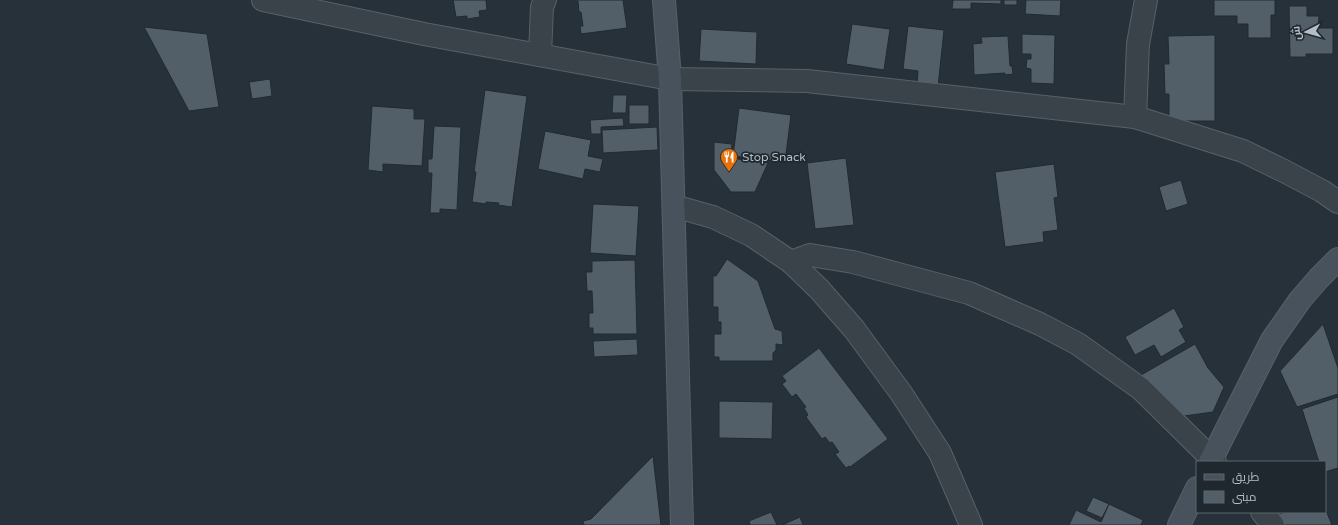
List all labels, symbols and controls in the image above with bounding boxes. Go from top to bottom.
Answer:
north arrow [1286,12,1326,52]
text: ش [1289,25,1304,41]
restaurant icon: Stop Snack [719,147,739,172]
place label: Stop Snack [742,150,806,164]
legend [1196,461,1326,513]
text: طريق [1232,470,1260,484]
text: مبنى [1232,490,1257,504]

